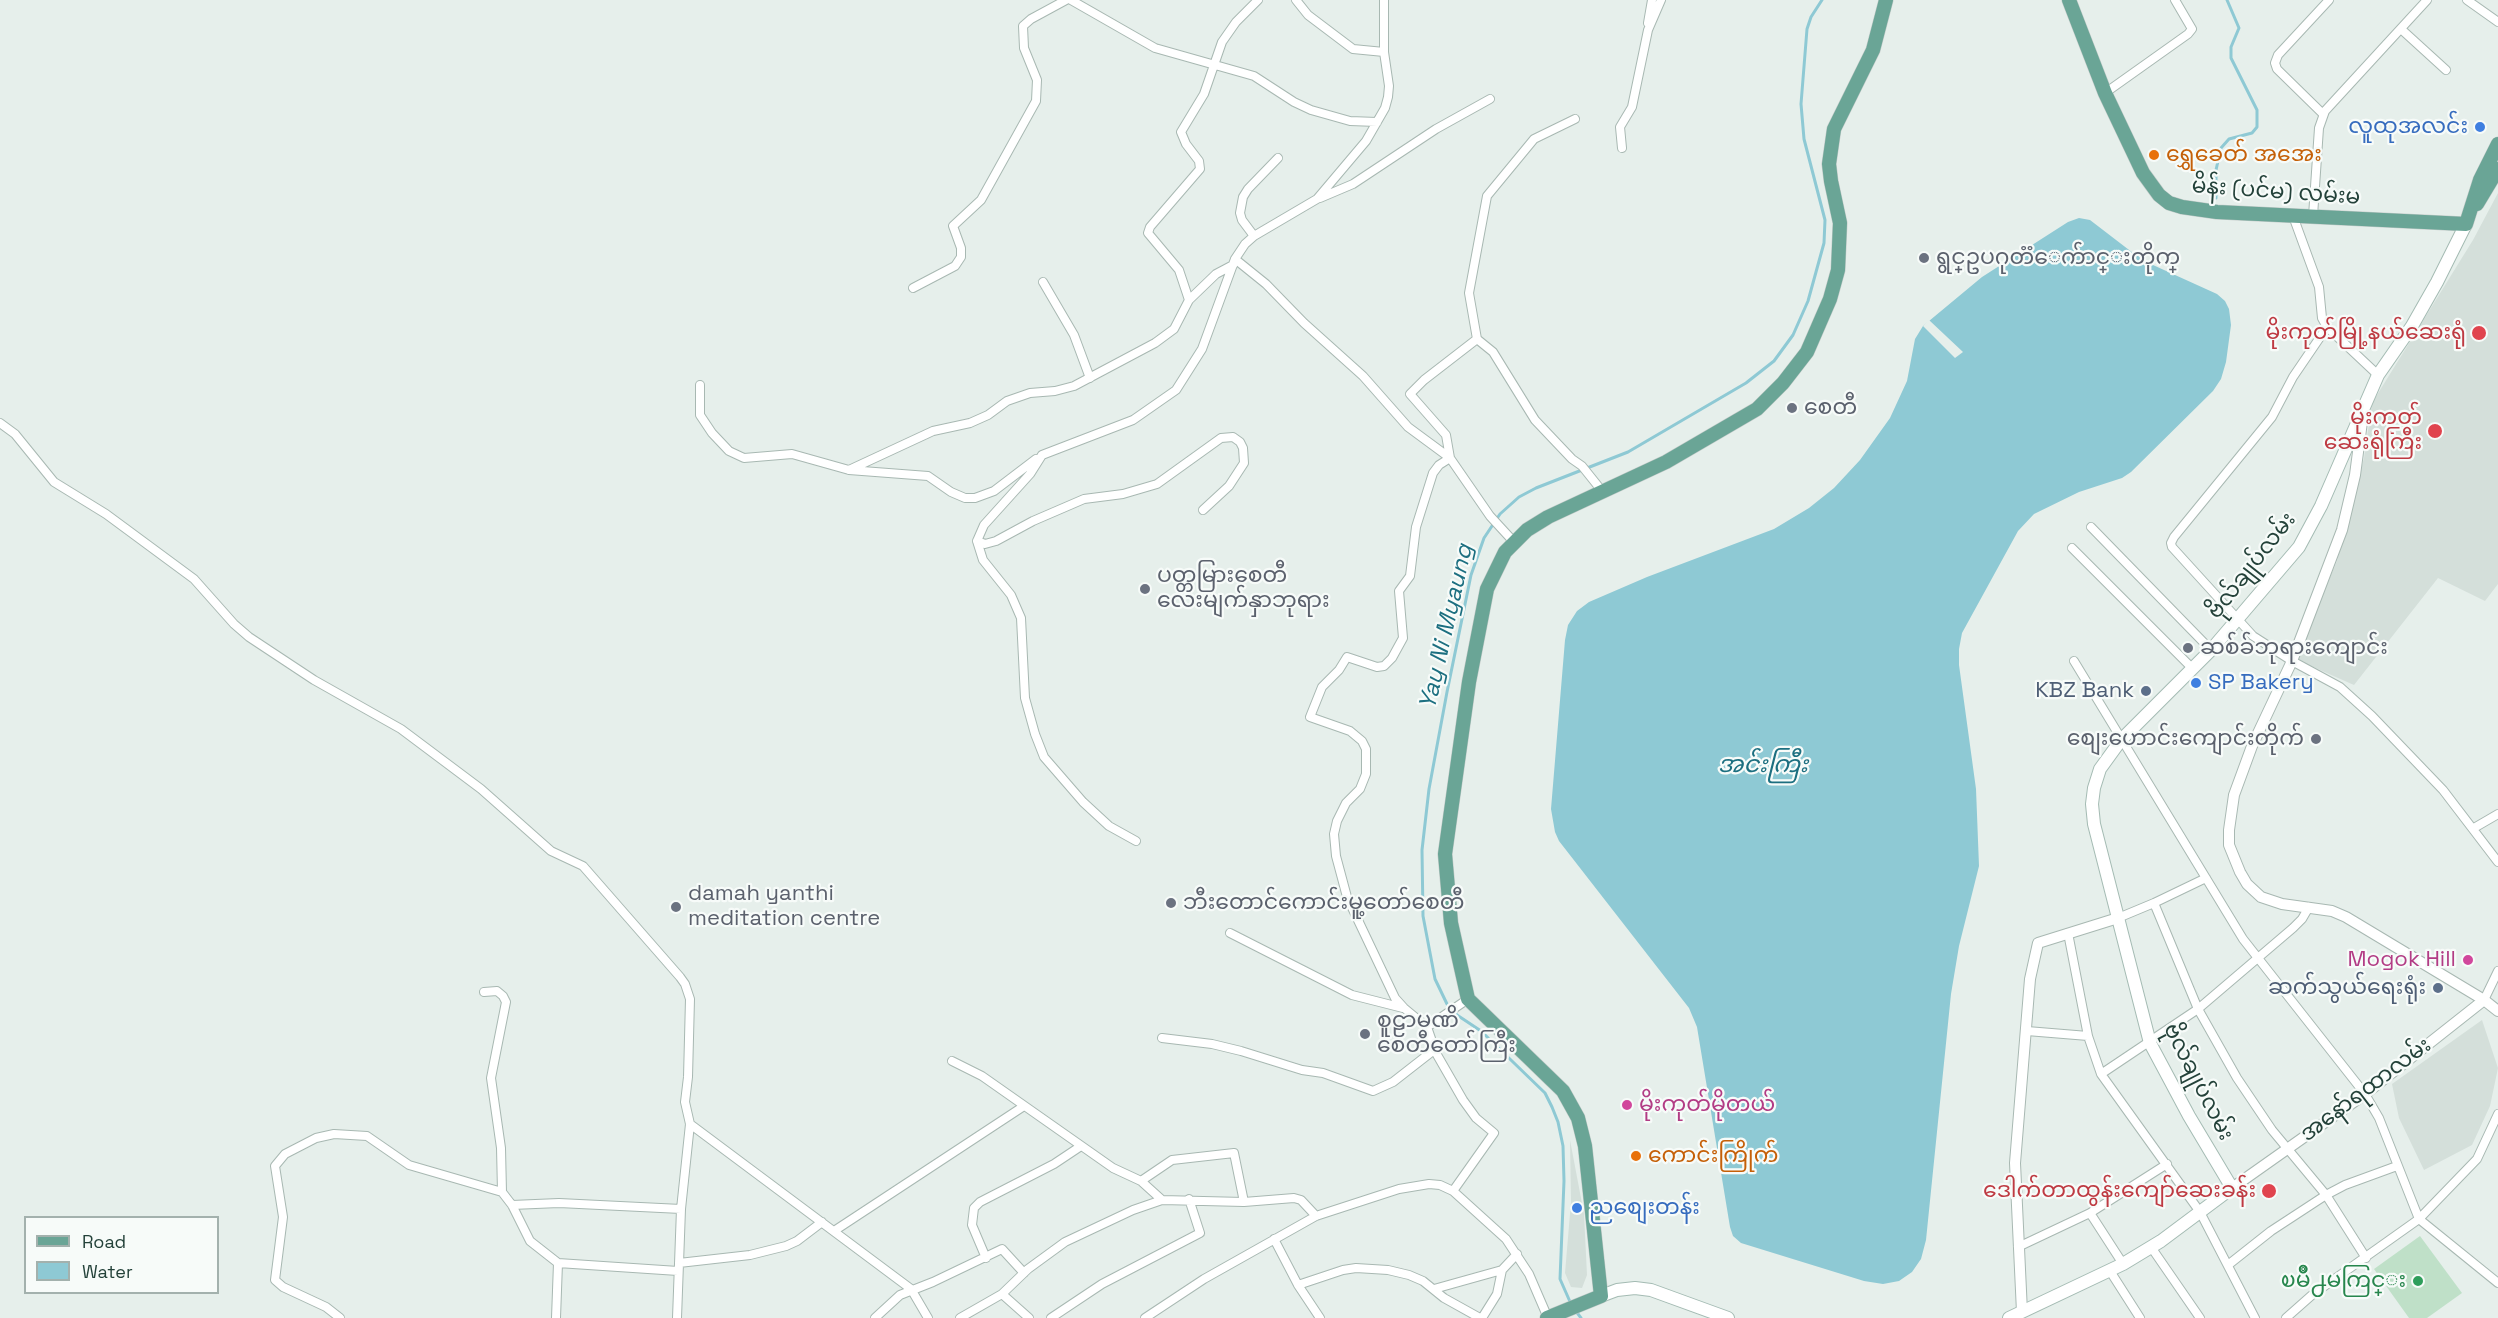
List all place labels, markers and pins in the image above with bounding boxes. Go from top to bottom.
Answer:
place label: လူထုအလင်း [2348,114,2468,140]
marker: လူထုအလင်း [2473,120,2487,134]
place label: ရွှေခေတ် အအေး [2166,142,2322,168]
marker: ရွှေခေတ် အအေး [2147,148,2161,162]
place label: ရွင္ဥပဂုတၱေက်ာင္းတိုက္ [1936,245,2180,271]
marker: ရွင္ဥပဂုတၱေက်ာင္းတိုက္ [1917,251,1931,265]
place label: မိုးကုတ်မြို့နယ်ဆေးရုံ [2266,320,2466,346]
marker: မိုးကုတ်မြို့နယ်ဆေးရုံ [2470,324,2488,342]
place label: စေတီ [1804,395,1857,421]
marker: စေတီ [1785,401,1799,415]
place label: မိုးကုတ်‌ ‌ဆေးရုံကြီး [2324,405,2422,457]
marker: မိုးကုတ်‌ ‌ဆေးရုံကြီး [2426,422,2444,440]
place label: ပတ္တမြား‌စေတီ‌ လေးမျက်နှာဘုရား [1157,563,1330,614]
marker: ပတ္တမြား‌စေတီ‌ လေးမျက်နှာဘုရား [1138,582,1152,596]
place label: ဆစ်ခ်ဘုရားကျောင်း [2200,635,2388,661]
marker: ဆစ်ခ်ဘုရားကျောင်း [2181,641,2195,655]
place label: SP Bakery [2208,670,2314,696]
marker: SP Bakery [2189,676,2203,690]
place label: KBZ Bank [2035,678,2134,704]
marker: KBZ Bank [2139,684,2153,698]
place label: စျေးဟောင်းကျောင်းတိုက် [2067,726,2304,752]
marker: စျေးဟောင်းကျောင်းတိုက် [2309,732,2323,746]
place label: damah yanthi meditation centre [688,881,880,932]
place label: ဘီးတောင်ကောင်းမူ့တော်စေတီ [1183,890,1465,916]
marker: ဘီးတောင်ကောင်းမူ့တော်စေတီ [1164,896,1178,910]
marker: damah yanthi meditation centre [669,900,683,914]
place label: Mogok Hill [2348,947,2456,973]
marker: Mogok Hill [2461,953,2475,967]
place label: ဆက်သွယ်ရေးရုံး [2268,975,2426,1001]
marker: ဆက်သွယ်ရေးရုံး [2431,981,2445,995]
place label: စူဠာမဏိ စေတီတော်ကြီး [1377,1008,1516,1060]
marker: စူဠာမဏိ စေတီတော်ကြီး [1358,1027,1372,1041]
place label: မိုးကုတ်မိုတယ် [1639,1092,1775,1118]
marker: မိုးကုတ်မိုတယ် [1620,1098,1634,1112]
place label: ကောင်းကြိုက် [1648,1143,1778,1169]
marker: ကောင်းကြိုက် [1629,1149,1643,1163]
place label: ဒေါက်တာထွန်းကျော်ဆေးခန်း [1983,1178,2256,1204]
marker: ဒေါက်တာထွန်းကျော်ဆေးခန်း [2260,1182,2278,1200]
place label: ညစျေးတန်း [1589,1195,1700,1221]
marker: ညစျေးတန်း [1570,1201,1584,1215]
place label: ၿမိဳ႕မကြင္း [2281,1268,2406,1294]
marker: ၿမိဳ႕မကြင္း [2411,1274,2425,1288]

